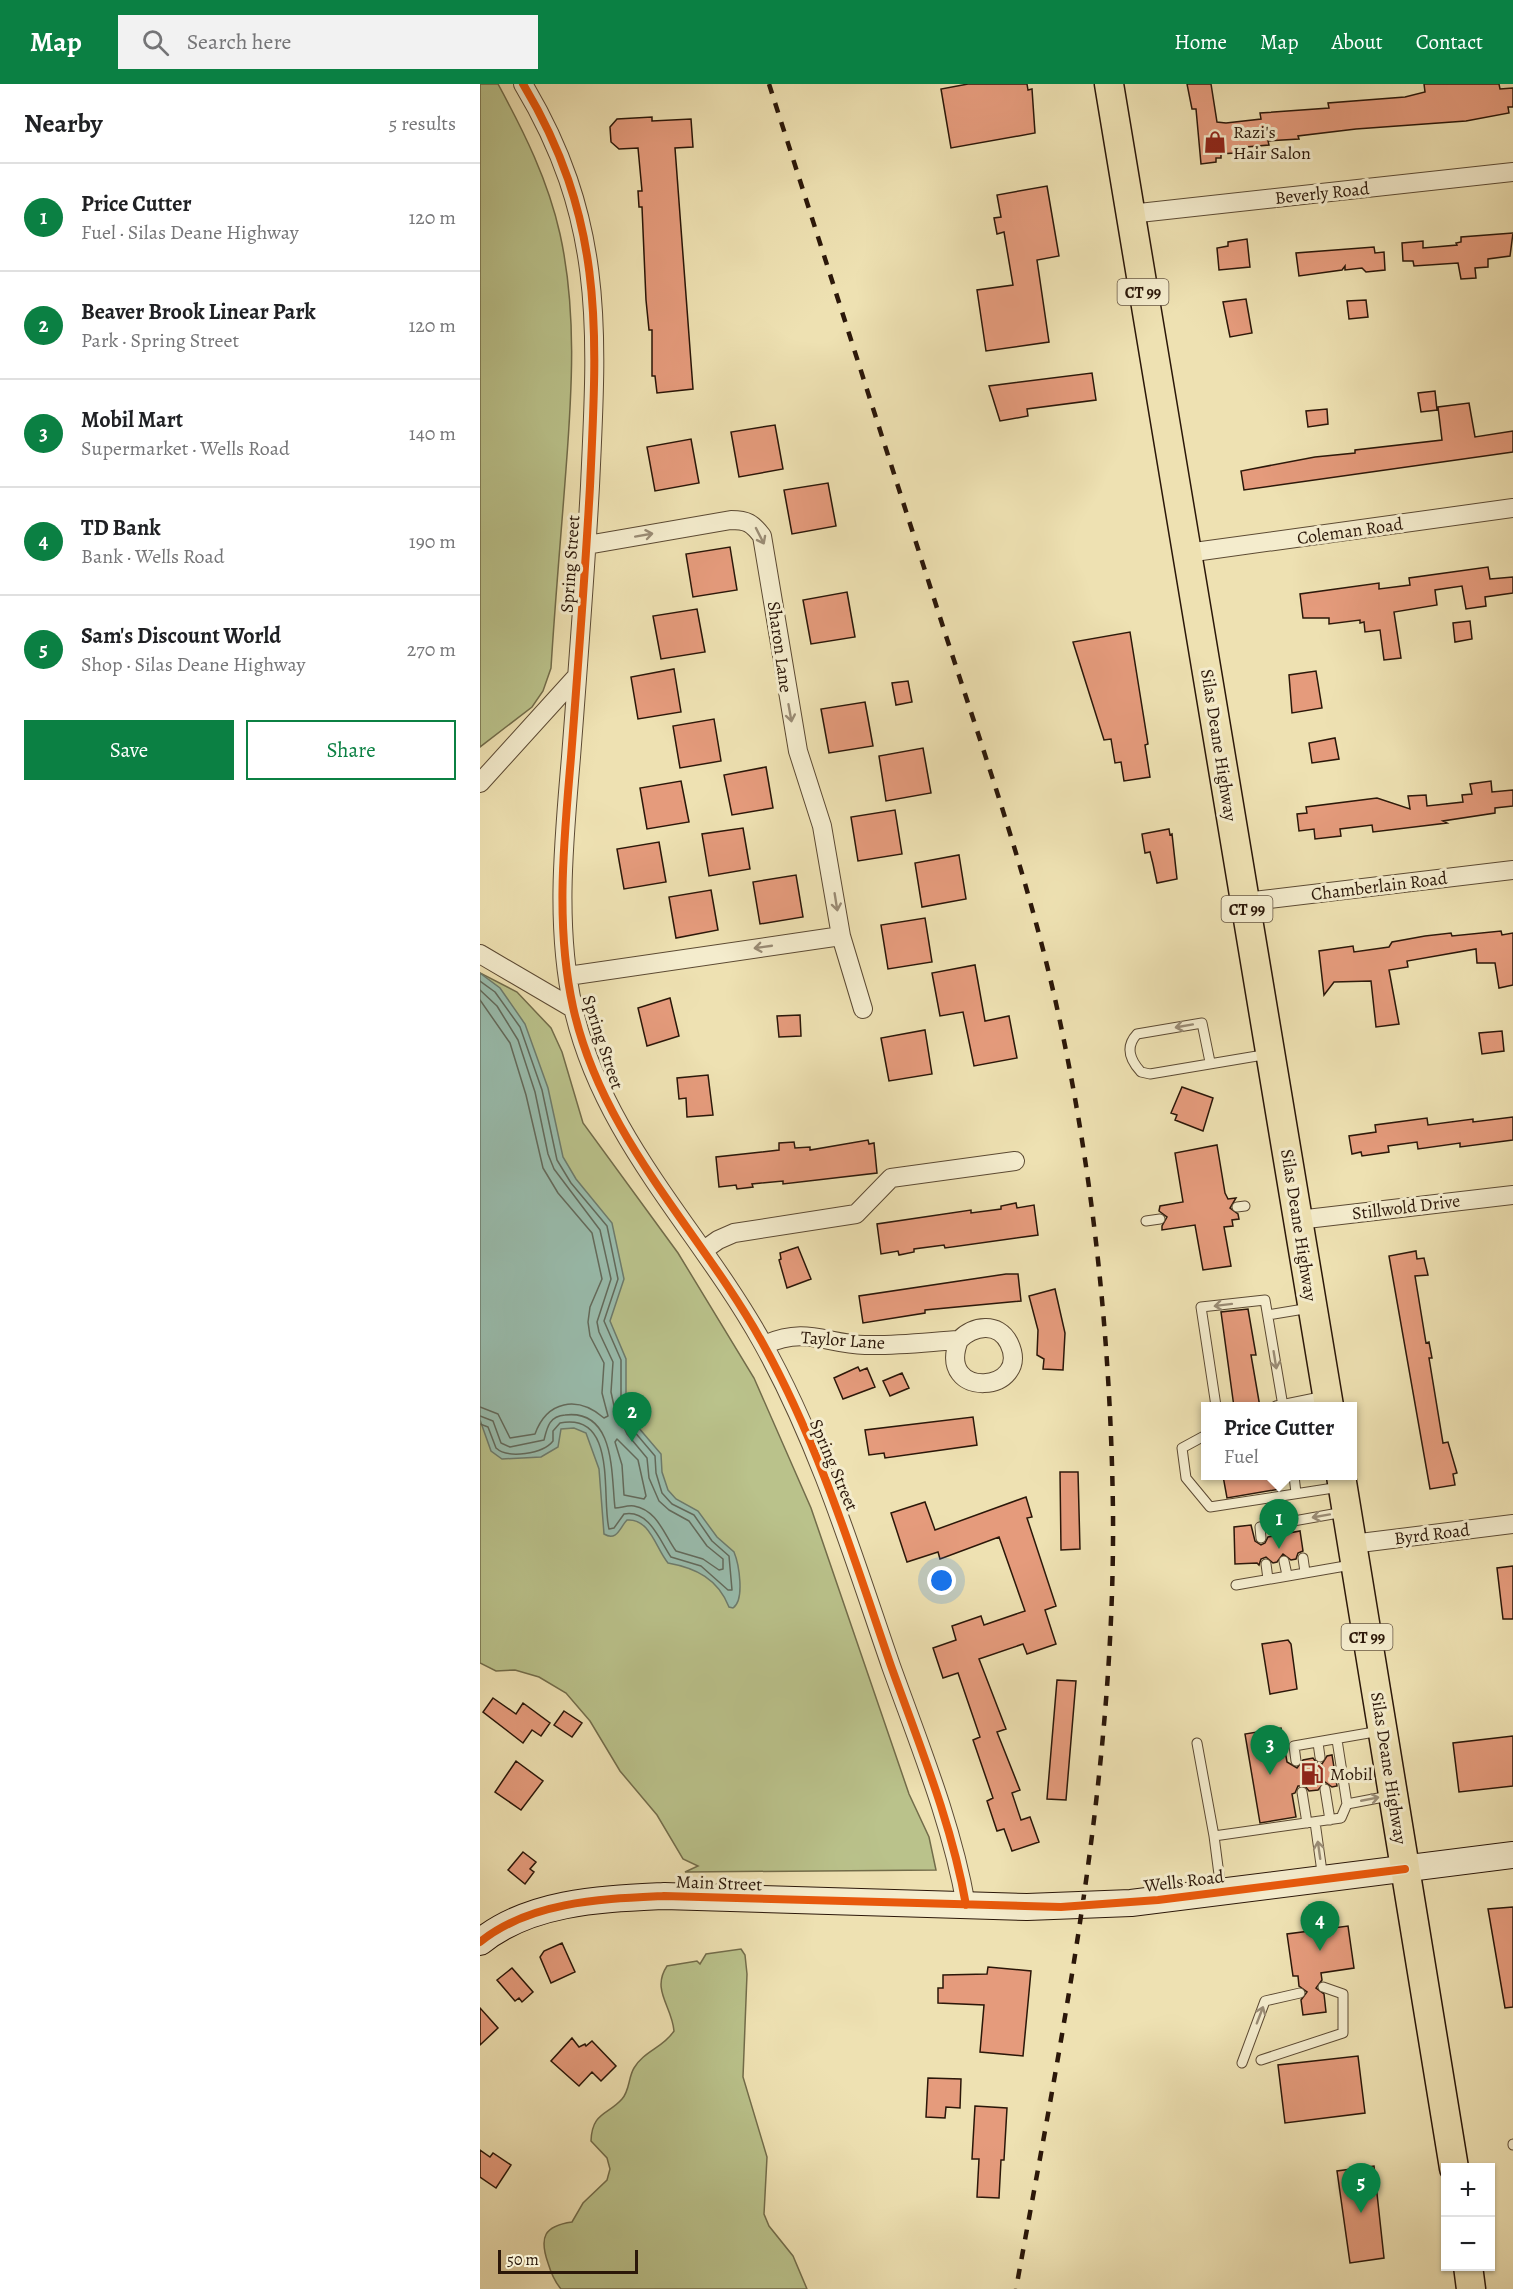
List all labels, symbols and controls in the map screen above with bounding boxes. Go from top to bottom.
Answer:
search box [118,15,538,69]
text: Map [30,23,82,61]
icon: search [139,26,172,59]
text: Search here [187,27,291,57]
text: Home [1174,28,1227,56]
text: Map [1260,28,1298,56]
text: About [1331,28,1383,56]
text: Contact [1416,28,1483,56]
text: Nearby [24,106,103,141]
text: 5 results [389,110,456,137]
place label: Razi's Hair Salon [1233,120,1311,165]
shop icon: Razi's Hair Salon [1202,129,1228,155]
street label: Beverly Road [1274,176,1371,210]
text: Price Cutter [81,189,192,219]
text: 1 [40,204,47,231]
text: 120 m [408,204,456,231]
text: Fuel · Silas Deane Highway [81,219,299,246]
road number: CT 99 [1118,279,1168,305]
text: Beaver Brook Linear Park [81,297,316,327]
text: 2 [39,312,48,339]
text: 120 m [408,312,456,339]
text: Park · Spring Street [81,327,239,354]
text: Mobil Mart [81,405,183,435]
text: 3 [39,420,48,447]
text: 140 m [409,420,456,447]
text: Supermarket · Wells Road [81,435,290,462]
street label: Coleman Road [1296,512,1405,550]
text: TD Bank [81,513,161,543]
street label: Spring Street [555,514,585,614]
one-way arrow [754,527,766,544]
text: 4 [39,528,48,555]
text: 190 m [409,528,456,555]
one-way arrow [634,529,654,540]
text: Bank · Wells Road [81,543,225,570]
street label: Sharon Lane [762,600,798,694]
text: Sam's Discount World [81,621,281,651]
text: 5 [39,636,48,663]
text: 270 m [407,636,456,663]
text: Shop · Silas Deane Highway [81,651,305,678]
street label: Silas Deane Highway [1195,667,1243,824]
one-way arrow [785,702,796,722]
button: Save [24,720,234,780]
button: Share [246,720,456,780]
street label: Chamberlain Road [1309,866,1449,906]
one-way arrow [830,891,841,911]
road number: CT 99 [1222,896,1272,922]
one-way arrow [753,942,773,953]
street label: Spring Street [576,992,630,1092]
one-way arrow [1175,1021,1194,1032]
street label: Silas Deane Highway [1275,1147,1323,1304]
street label: Stillwold Drive [1351,1188,1461,1226]
one-way arrow [1214,1299,1233,1310]
street label: Taylor Lane [800,1325,886,1355]
one-way arrow [1270,1350,1281,1369]
pin: 2 [612,1392,652,1442]
popup [1201,1402,1357,1480]
text: Price Cutter [1224,1413,1334,1443]
street label: Spring Street [804,1415,864,1515]
text: Fuel [1224,1443,1259,1470]
pin: 1 [1260,1500,1298,1549]
one-way arrow [1312,1511,1332,1522]
street label: Byrd Road [1393,1517,1472,1551]
your location [927,1566,956,1595]
road number: CT 99 [1342,1624,1392,1650]
street label: Silas Deane Highway [1365,1690,1413,1847]
pin: 3 [1250,1726,1290,1775]
fuel station icon: Mobil [1299,1761,1325,1787]
place label: Mobil [1330,1762,1373,1786]
one-way arrow [1360,1793,1380,1804]
one-way arrow [1314,1841,1325,1861]
street label: Wells Road [1142,1864,1226,1898]
street label: Main Street [675,1870,763,1896]
pin: 4 [1300,1902,1340,1951]
one-way arrow [1255,2007,1266,2025]
map controls [1441,2163,1495,2271]
button: + [1441,2163,1495,2217]
pin: 5 [1342,2164,1380,2213]
button: − [1441,2217,1495,2271]
scale bar [498,2247,638,2274]
text: 50 m [507,2249,539,2271]

